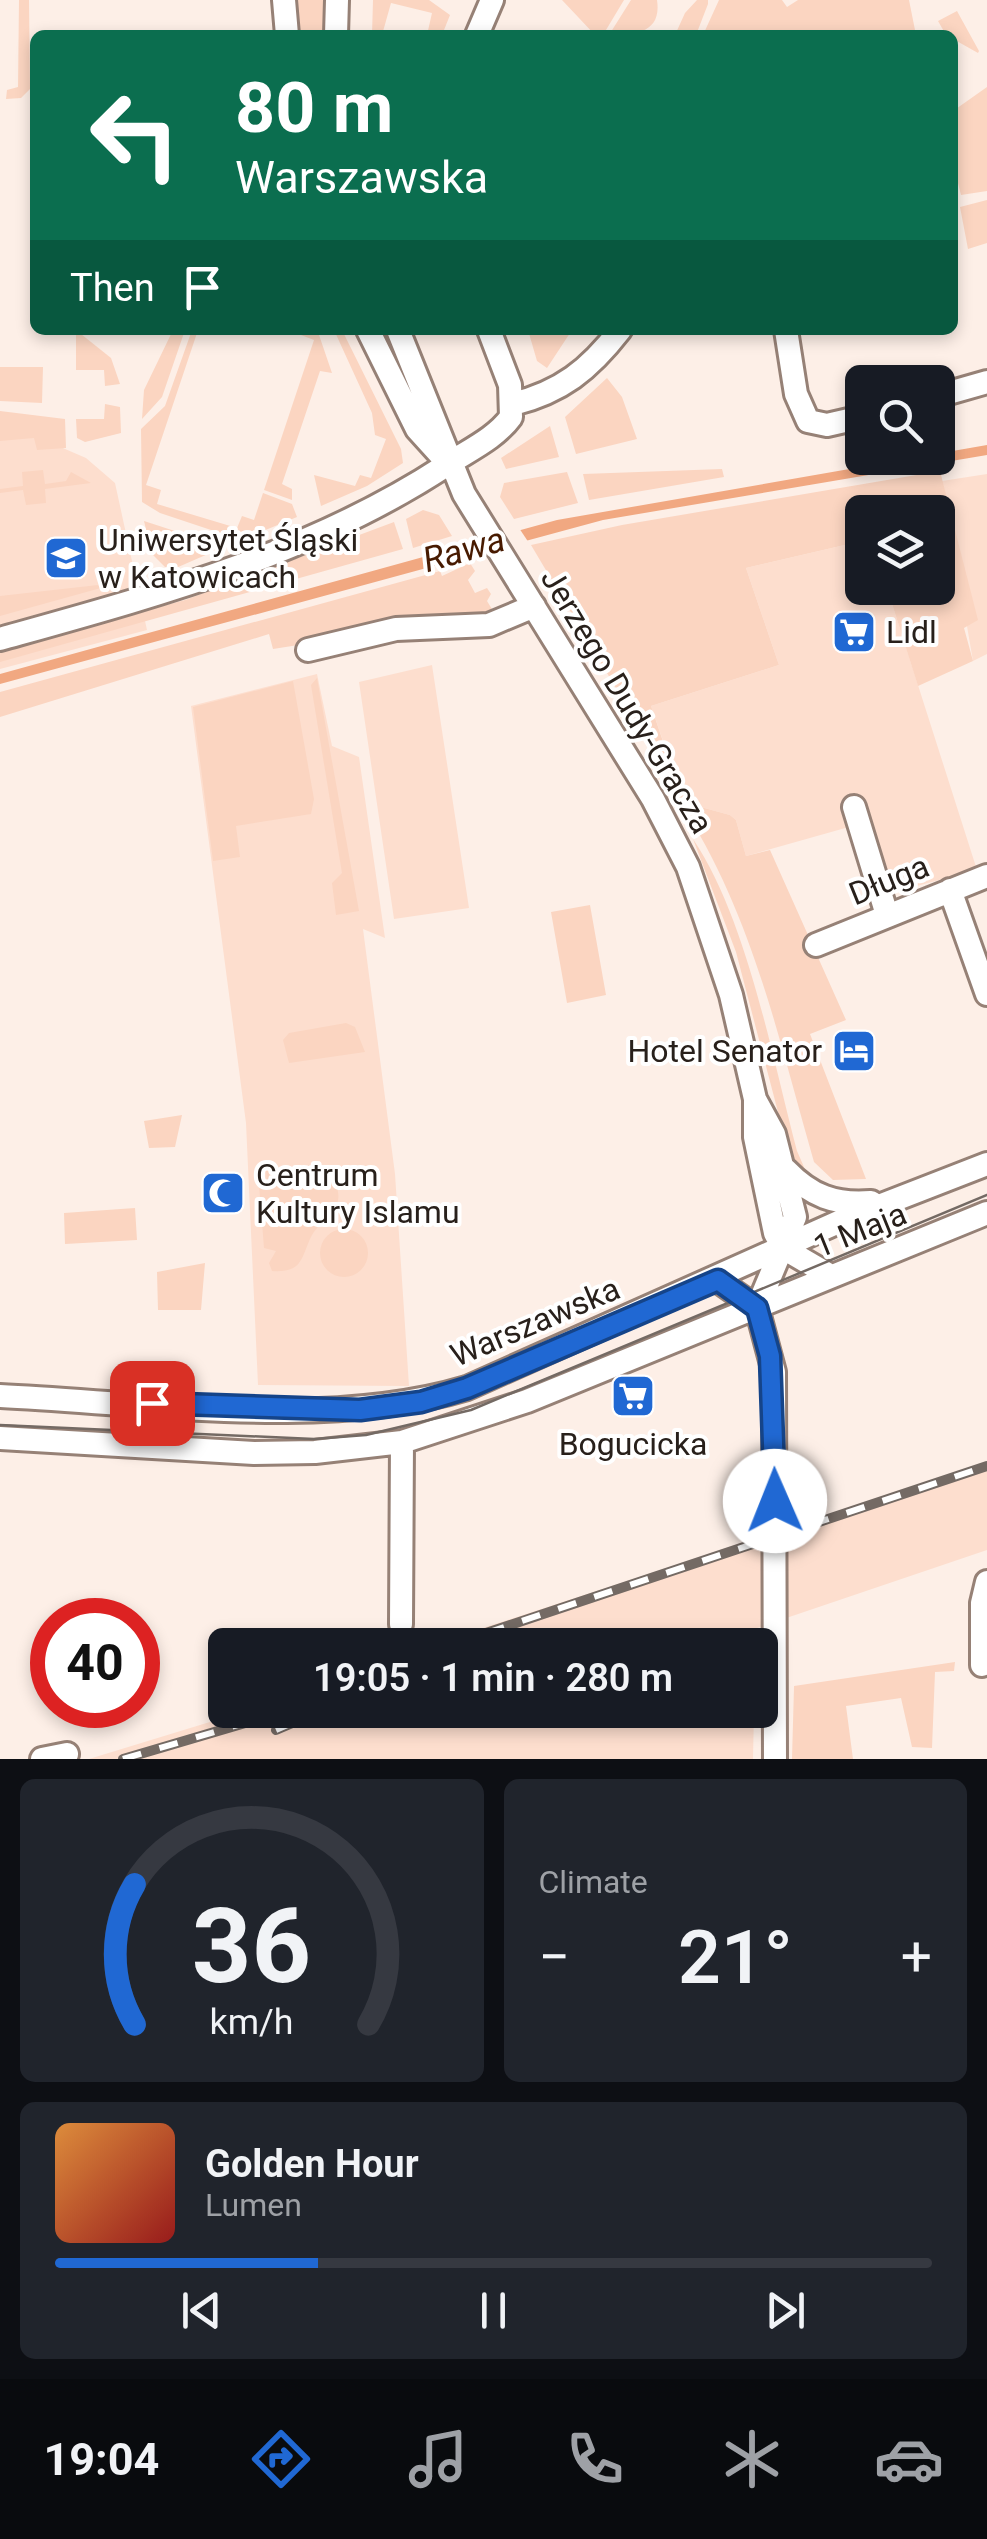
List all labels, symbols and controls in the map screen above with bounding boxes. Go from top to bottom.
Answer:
text: 80 m [235,67,393,149]
icon: left [70,70,200,200]
text: Warszawska [235,151,488,204]
icon: arrive [175,260,230,315]
text: Then [70,266,155,310]
map controls [845,365,955,605]
button: search [845,365,955,475]
button: layers [845,495,955,605]
water label: Rawa [418,519,510,581]
place label: Uniwersytet Śląski w Katowicach [98,521,358,596]
school or university icon: Uniwersytet Śląski w Katowicach [43,535,89,581]
street label: Jerzego Dudy-Gracza [533,562,721,840]
supermarket icon: Lidl [831,609,877,655]
place label: Lidl [886,613,937,651]
street label: Długa [844,847,934,913]
hotel icon: Hotel Senator [831,1028,877,1074]
place label: Hotel Senator [627,1032,822,1070]
place label: Centrum Kultury Islamu [256,1156,460,1231]
mosque icon: Centrum Kultury Islamu [200,1170,246,1216]
street label: 1 Maja [808,1194,912,1266]
street label: Warszawska [445,1269,625,1375]
pin [110,1361,195,1446]
supermarket icon: Bogucicka [610,1373,656,1419]
icon: arrive [125,1376,180,1431]
place label: Bogucicka [559,1425,707,1463]
position arrow [723,1449,827,1553]
speed limit sign: 40 [30,1598,160,1728]
text: 19:05 · 1 min · 280 m [313,1656,673,1700]
text: Climate [539,1863,648,1901]
text: 36 [192,1886,311,2007]
text: 21° [678,1913,793,2001]
text: − [539,1925,570,1989]
text: + [901,1925,932,1989]
text: km/h [210,2001,294,2043]
text: Golden Hour [205,2142,419,2186]
text: Lumen [205,2186,302,2224]
icon: previous [174,2283,229,2338]
icon: pause [466,2283,521,2338]
icon: next [758,2283,813,2338]
icon: directions [246,2424,316,2494]
icon: music [403,2424,473,2494]
icon: phone [560,2424,630,2494]
icon: climate [717,2424,787,2494]
icon: car [874,2424,944,2494]
text: 19:04 [43,2433,159,2486]

